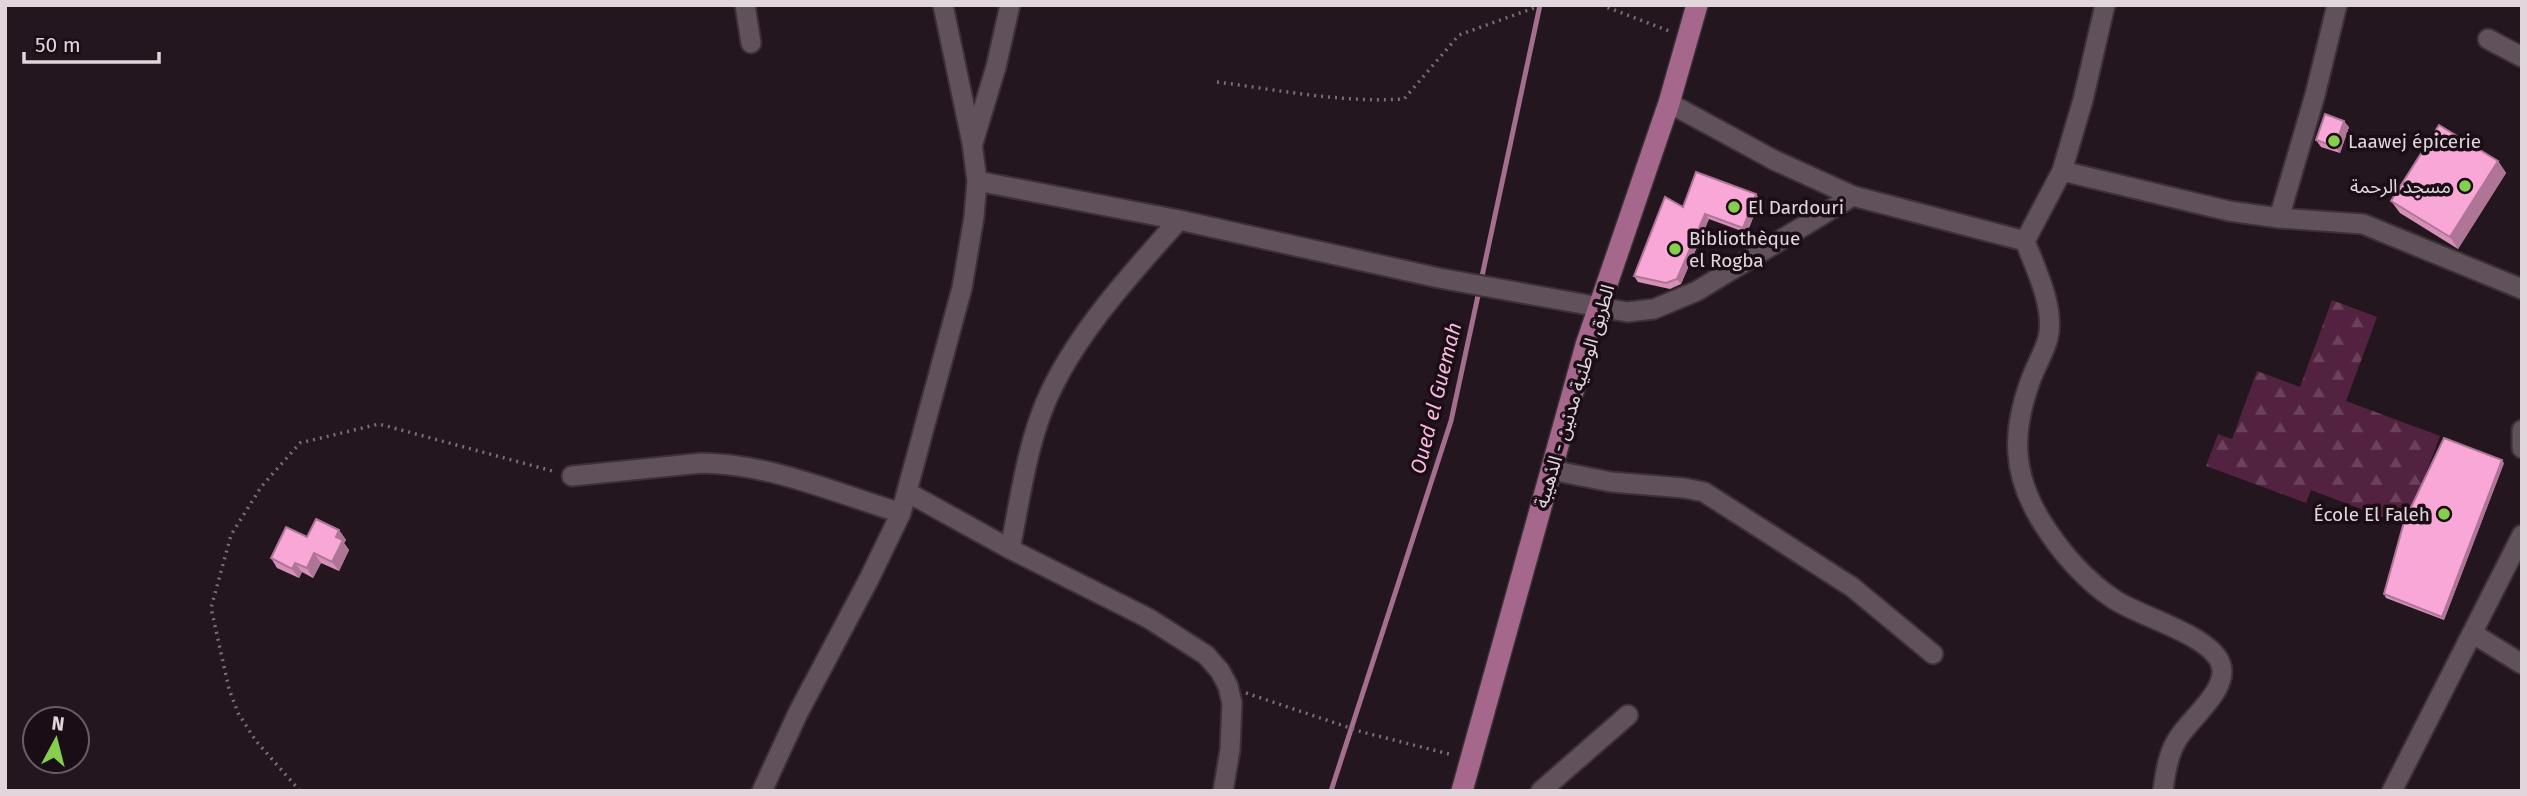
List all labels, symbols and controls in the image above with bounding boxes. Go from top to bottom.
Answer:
scale bar [24,21,159,65]
text: 50 m [35,32,81,58]
place label: Laawej épicerie [2348,130,2481,153]
marker: Laawej épicerie [2326,133,2342,149]
place label: مسجد الرحمة [2350,175,2451,198]
marker: مسجد الرحمة [2457,178,2473,194]
place label: El Dardouri [1748,196,1844,219]
marker: El Dardouri [1726,199,1742,215]
place label: Bibliothèque el Rogba [1689,227,1800,272]
marker: Bibliothèque el Rogba [1667,241,1683,257]
street label: الطريق الوطنية مدنين - الذهيبة [1530,282,1619,511]
water label: Oued el Guemah [1405,319,1467,477]
place label: École El Faleh [2314,503,2430,526]
marker: École El Faleh [2436,506,2452,522]
north arrow [21,705,91,775]
text: N [50,711,66,736]

